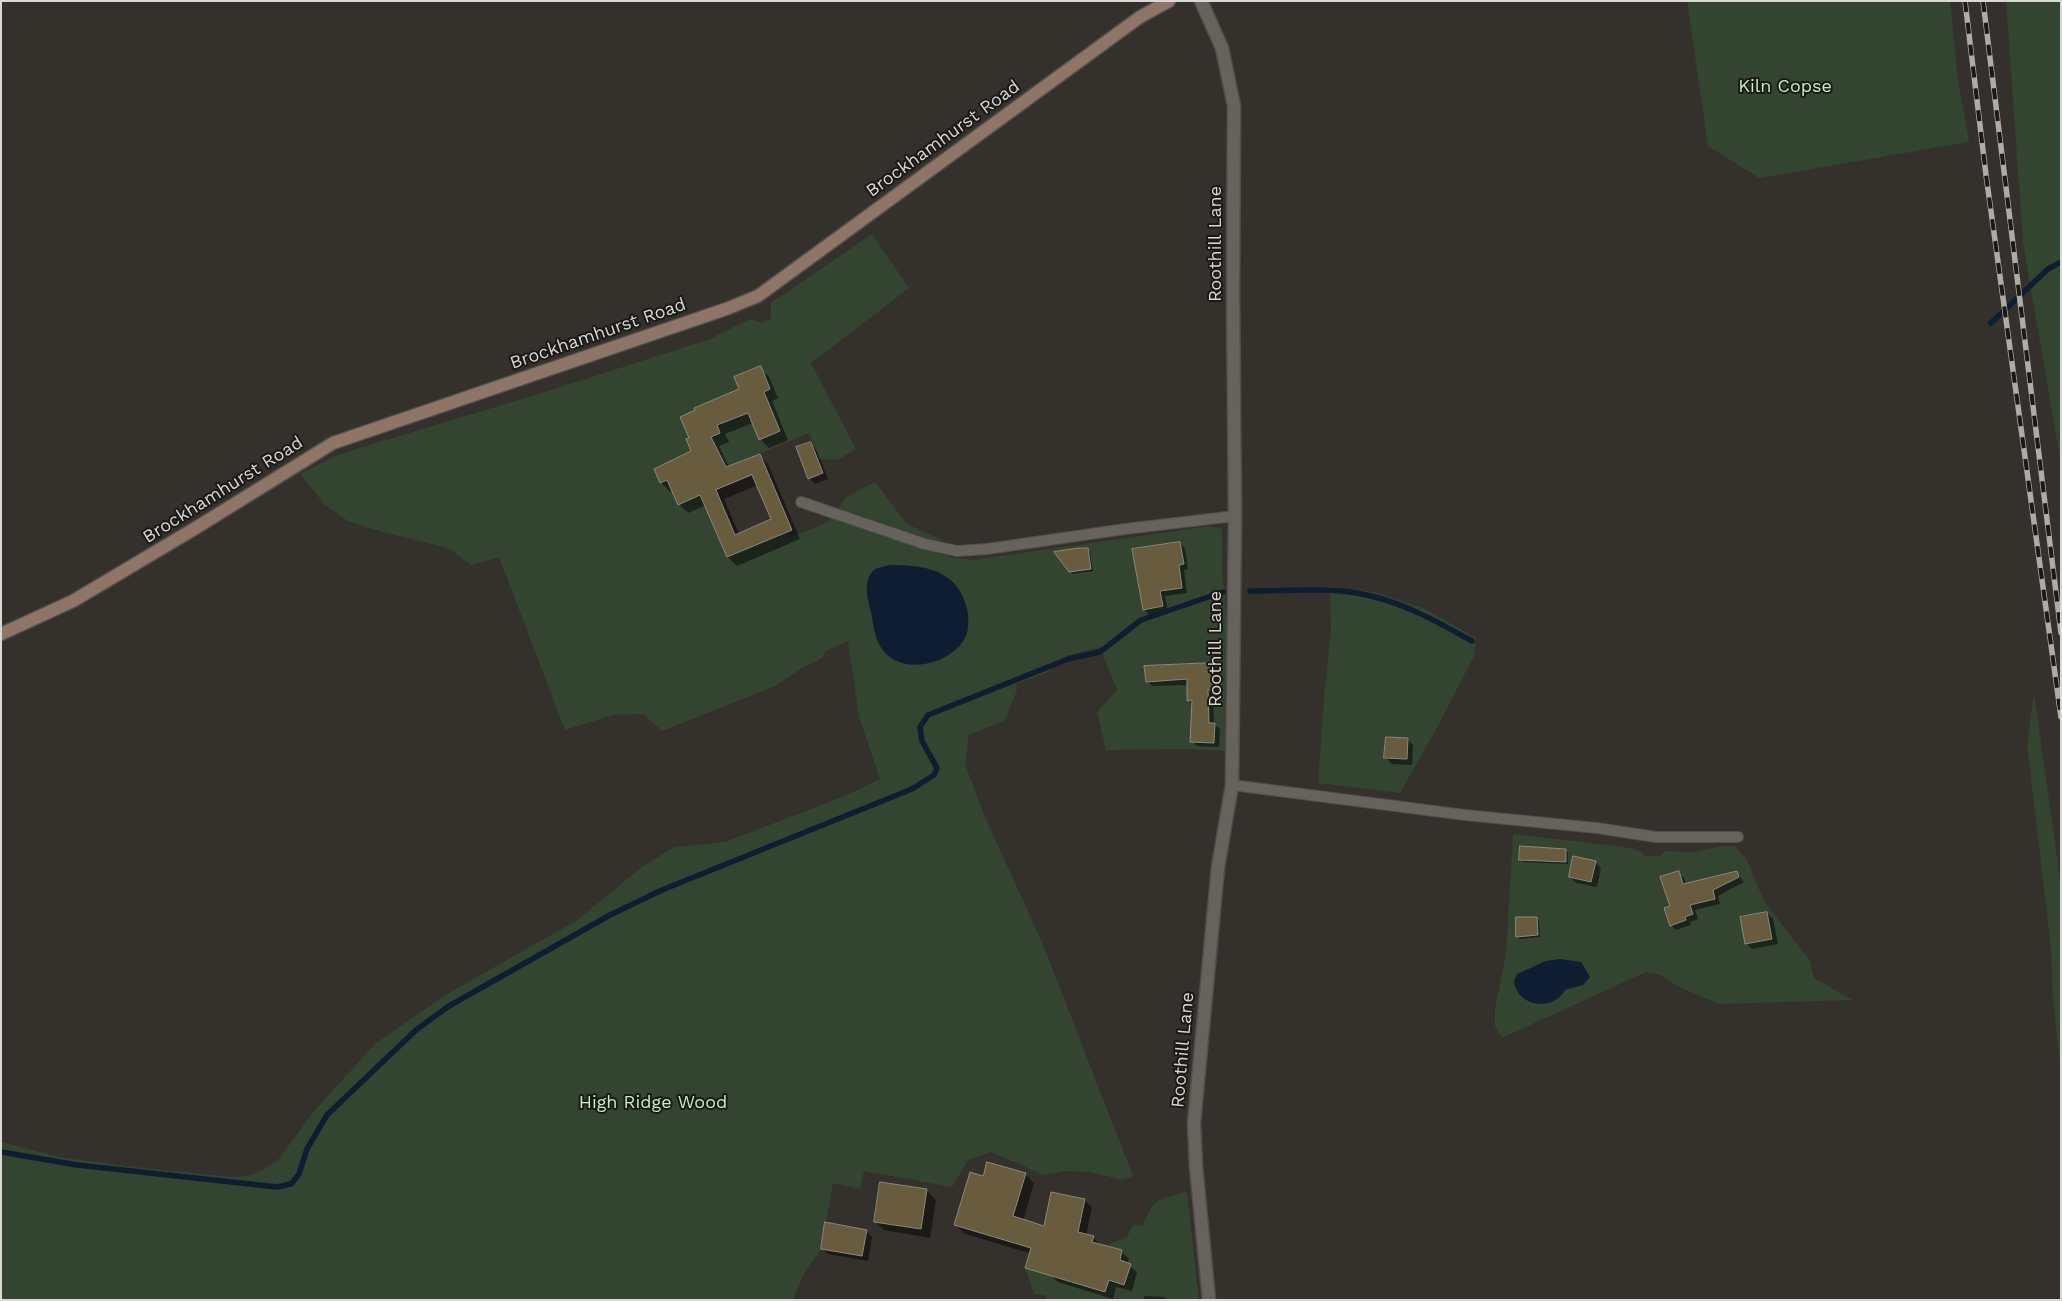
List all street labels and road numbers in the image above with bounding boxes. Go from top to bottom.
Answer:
street label: Brockhamhurst Road [862,76,1024,202]
street label: Roothill Lane [1205,186,1227,302]
street label: Brockhamhurst Road [507,294,689,374]
street label: Brockhamhurst Road [139,432,307,548]
street label: Roothill Lane [1205,591,1227,707]
street label: Roothill Lane [1167,991,1199,1109]

